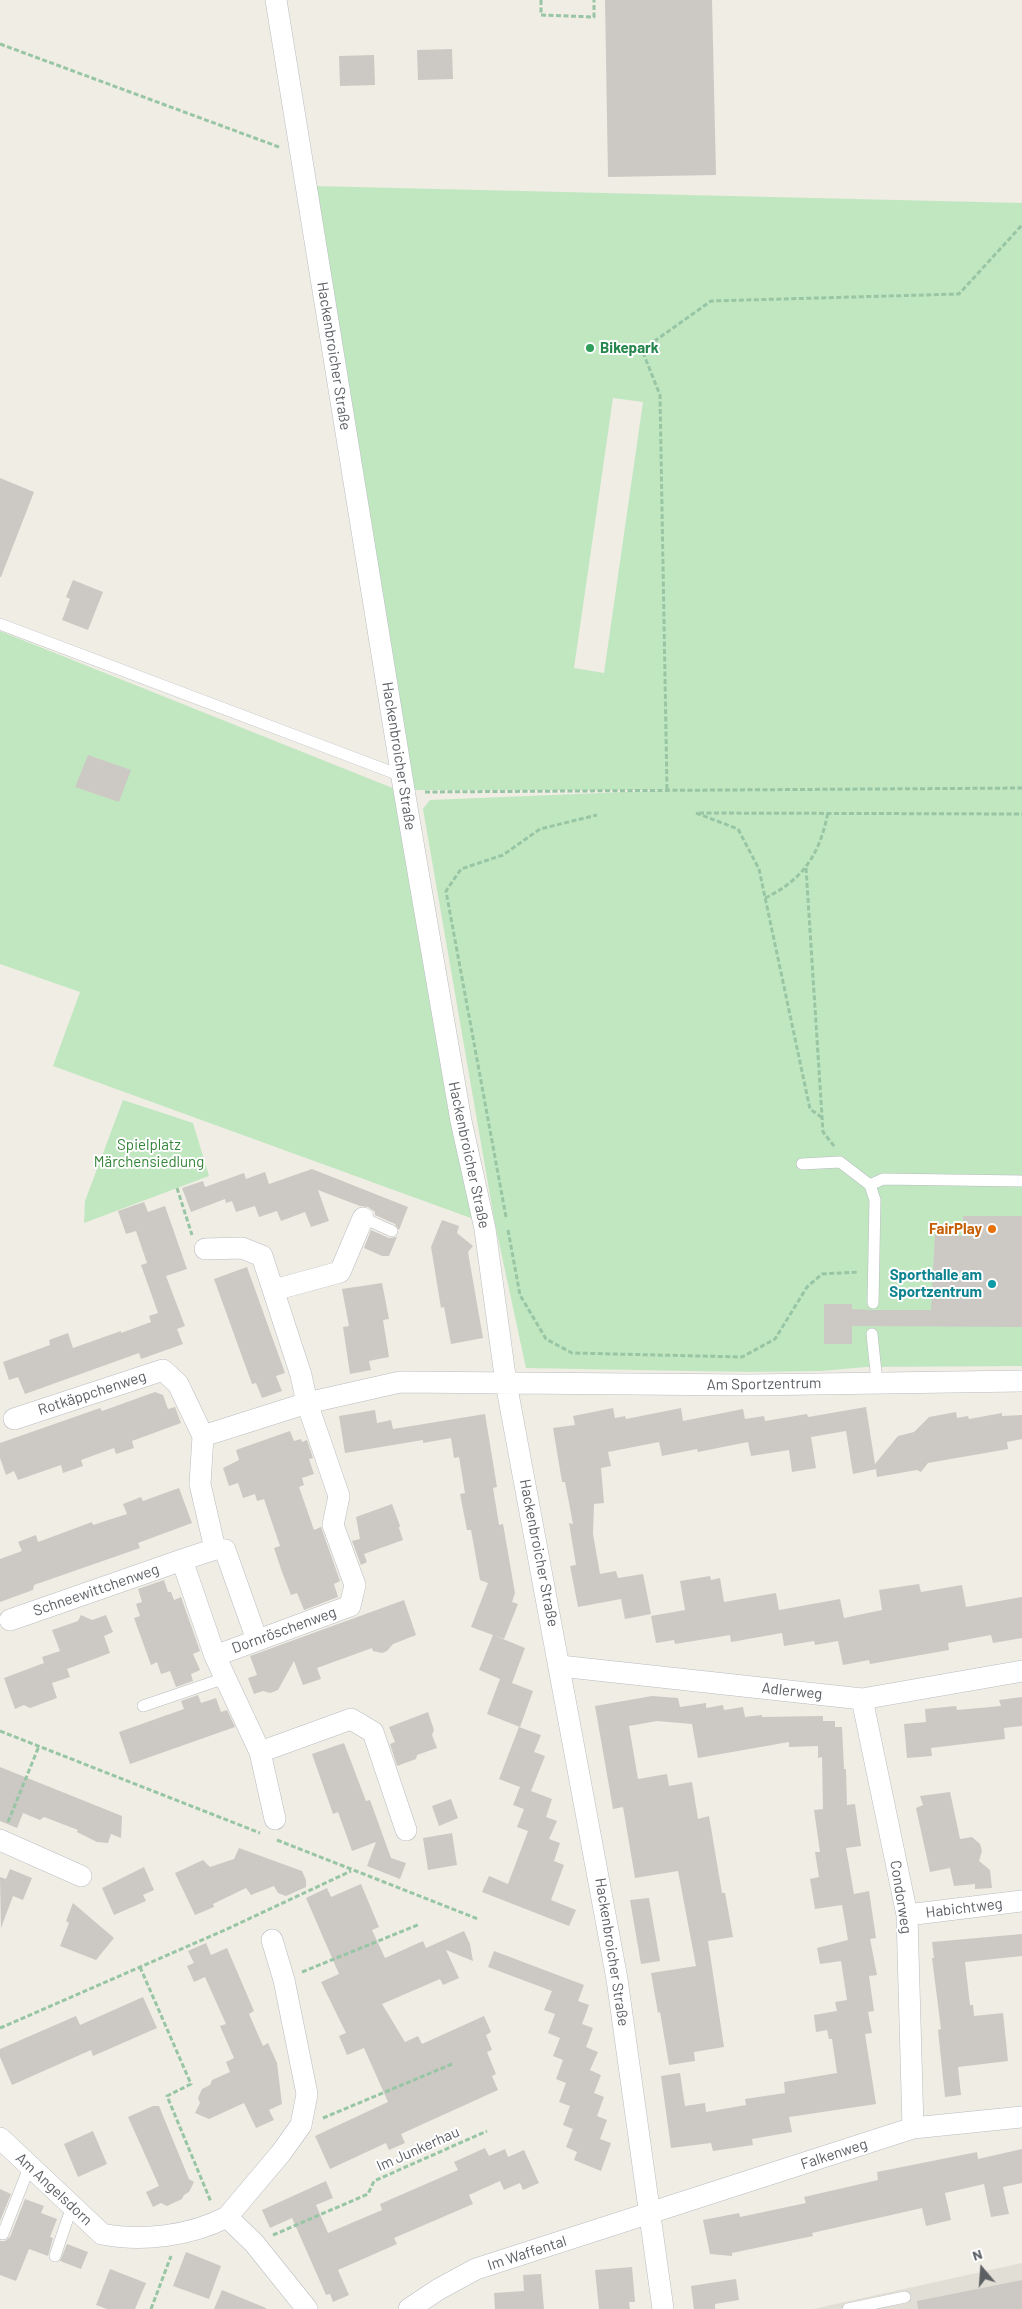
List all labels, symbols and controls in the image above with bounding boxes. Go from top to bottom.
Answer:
street label: Hackenbroicher Straße [313,280,355,432]
place label: Bikepark [600,339,659,357]
marker: Bikepark [584,342,596,354]
street label: Hackenbroicher Straße [378,680,420,832]
street label: Hackenbroicher Straße [445,1080,493,1230]
park label: Spielplatz Märchensiedlung [94,1136,204,1171]
place label: FairPlay [929,1220,982,1238]
marker: FairPlay [986,1223,998,1235]
place label: Sporthalle am Sportzentrum [889,1266,982,1301]
marker: Sporthalle am Sportzentrum [986,1278,998,1290]
street label: Rotkäppchenweg [36,1367,148,1419]
street label: Am Sportzentrum [706,1374,822,1394]
street label: Hackenbroicher Straße [516,1478,562,1628]
street label: Schneewittchenweg [31,1560,161,1620]
street label: Dornröschenweg [229,1603,339,1657]
street label: Adlerweg [761,1679,823,1703]
street label: Condorweg [886,1859,916,1935]
street label: Hackenbroicher Straße [591,1876,633,2028]
street label: Habichtweg [924,1894,1004,1922]
street label: Im Junkerhau [374,2123,462,2175]
street label: Falkenweg [798,2135,870,2173]
street label: Am Angelsdorn [12,2149,96,2229]
street label: Im Waffental [485,2232,569,2274]
north arrow [957,2244,1007,2294]
text: N [970,2245,984,2264]

